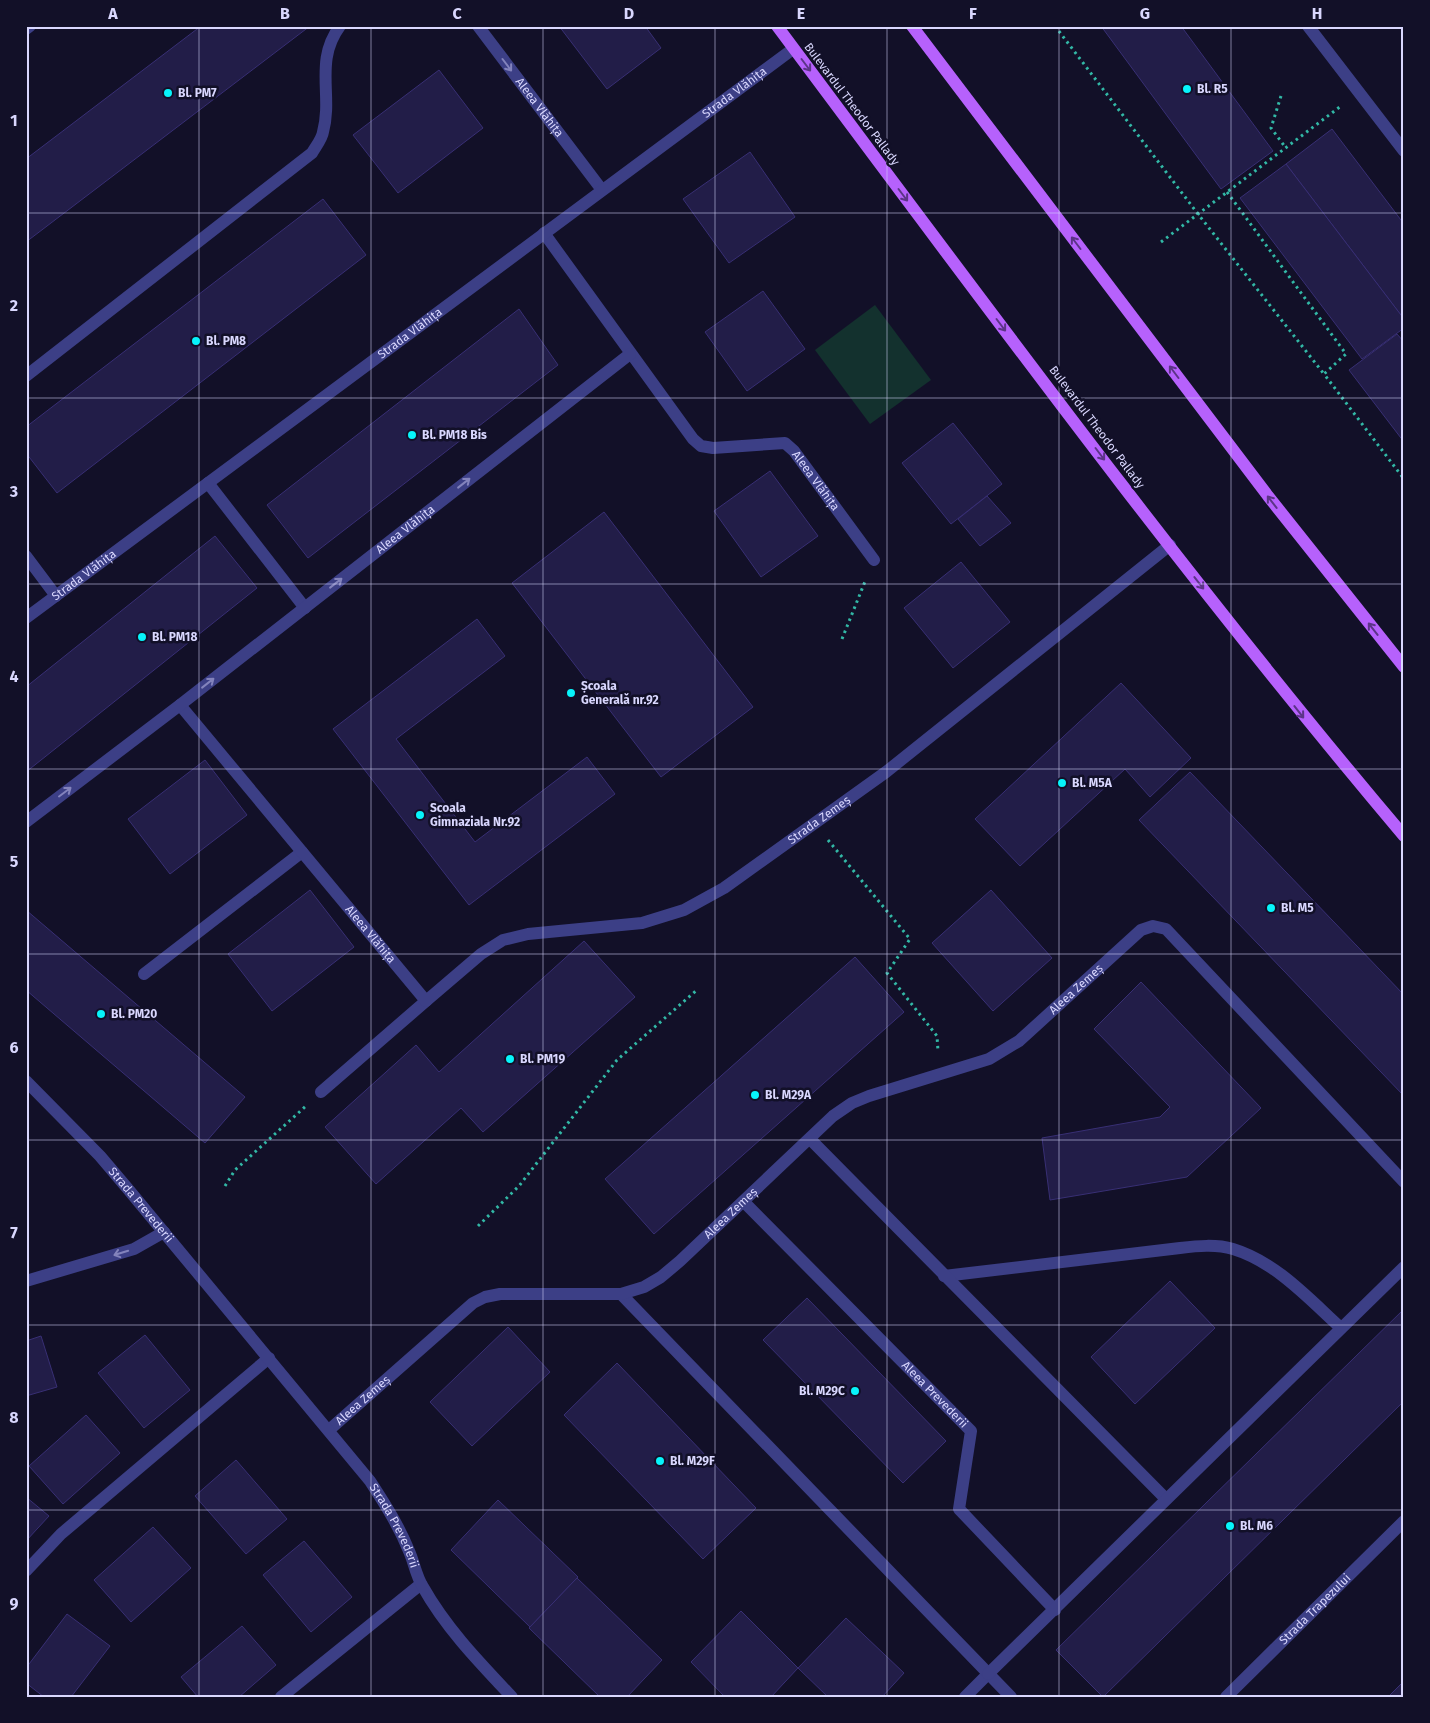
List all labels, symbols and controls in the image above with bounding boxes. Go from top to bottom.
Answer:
text: A [107,4,118,23]
text: B [280,4,290,23]
text: C [452,4,462,23]
text: D [624,4,634,23]
text: E [797,4,805,23]
text: F [969,4,977,23]
text: G [1140,4,1150,23]
text: H [1312,4,1322,23]
street label: Bulevardul Theodor Pallady [801,40,903,168]
one-way arrow [502,58,513,71]
one-way arrow [801,58,811,72]
street label: Strada Vlăhița [699,64,769,121]
street label: Aleea Vlăhița [513,75,566,140]
place label: Bl. R5 [1197,82,1228,96]
marker: Bl. R5 [1181,83,1193,95]
place label: Bl. PM7 [178,86,217,100]
marker: Bl. PM7 [162,87,174,99]
text: 1 [10,111,18,130]
one-way arrow [898,188,908,202]
one-way arrow [1071,236,1081,250]
text: 2 [10,296,18,315]
street label: Strada Vlăhița [375,305,445,362]
one-way arrow [996,318,1007,331]
place label: Bl. PM8 [206,334,246,348]
marker: Bl. PM8 [190,335,202,347]
street label: Bulevardul Theodor Pallady [1046,363,1148,491]
one-way arrow [1169,365,1179,379]
place label: Bl. PM18 Bis [422,428,487,442]
marker: Bl. PM18 Bis [406,429,418,441]
one-way arrow [1095,447,1105,461]
street label: Aleea Vlăhița [789,448,842,513]
one-way arrow [458,478,471,489]
text: 3 [9,482,18,501]
one-way arrow [1267,495,1278,508]
street label: Aleea Vlăhița [373,502,437,557]
street label: Strada Vlăhița [49,547,119,603]
one-way arrow [1194,576,1205,589]
one-way arrow [330,578,343,589]
one-way arrow [1368,623,1379,636]
place label: Bl. PM18 [152,630,197,644]
marker: Bl. PM18 [136,631,148,643]
text: 4 [9,667,19,686]
one-way arrow [202,678,215,689]
place label: Școala Generală nr.92 [581,679,659,707]
marker: Școala Generală nr.92 [565,687,577,699]
one-way arrow [1294,705,1304,719]
place label: Bl. M5A [1072,776,1113,790]
marker: Bl. M5A [1056,777,1068,789]
one-way arrow [58,787,72,797]
street label: Strada Zemeș [785,793,854,847]
place label: Scoala Gimnaziala Nr.92 [430,801,520,829]
marker: Scoala Gimnaziala Nr.92 [414,809,426,821]
text: 5 [10,852,19,871]
place label: Bl. M5 [1281,901,1314,915]
street label: Aleea Vlăhița [342,902,399,966]
marker: Bl. M5 [1265,902,1277,914]
street label: Aleea Zemeș [1046,961,1107,1017]
place label: Bl. PM20 [111,1007,157,1021]
marker: Bl. PM20 [95,1008,107,1020]
text: 6 [9,1038,19,1057]
place label: Bl. PM19 [520,1052,565,1066]
marker: Bl. PM19 [504,1053,516,1065]
place label: Bl. M29A [765,1088,812,1102]
marker: Bl. M29A [749,1089,761,1101]
street label: Strada Prevederii [106,1164,176,1245]
street label: Aleea Zemeș [701,1184,761,1242]
text: 7 [10,1223,18,1242]
one-way arrow [113,1249,129,1259]
street label: Aleea Prevederii [899,1358,971,1431]
street label: Aleea Zemeș [333,1372,394,1428]
place label: Bl. M29C [799,1384,845,1398]
marker: Bl. M29C [849,1385,861,1397]
text: 8 [9,1408,19,1427]
place label: Bl. M29F [670,1454,715,1468]
marker: Bl. M29F [654,1455,666,1467]
street label: Strada Prevederii [367,1481,421,1570]
place label: Bl. M6 [1240,1519,1273,1533]
marker: Bl. M6 [1224,1520,1236,1532]
street label: Strada Trapezului [1276,1571,1354,1647]
text: 9 [10,1594,19,1613]

